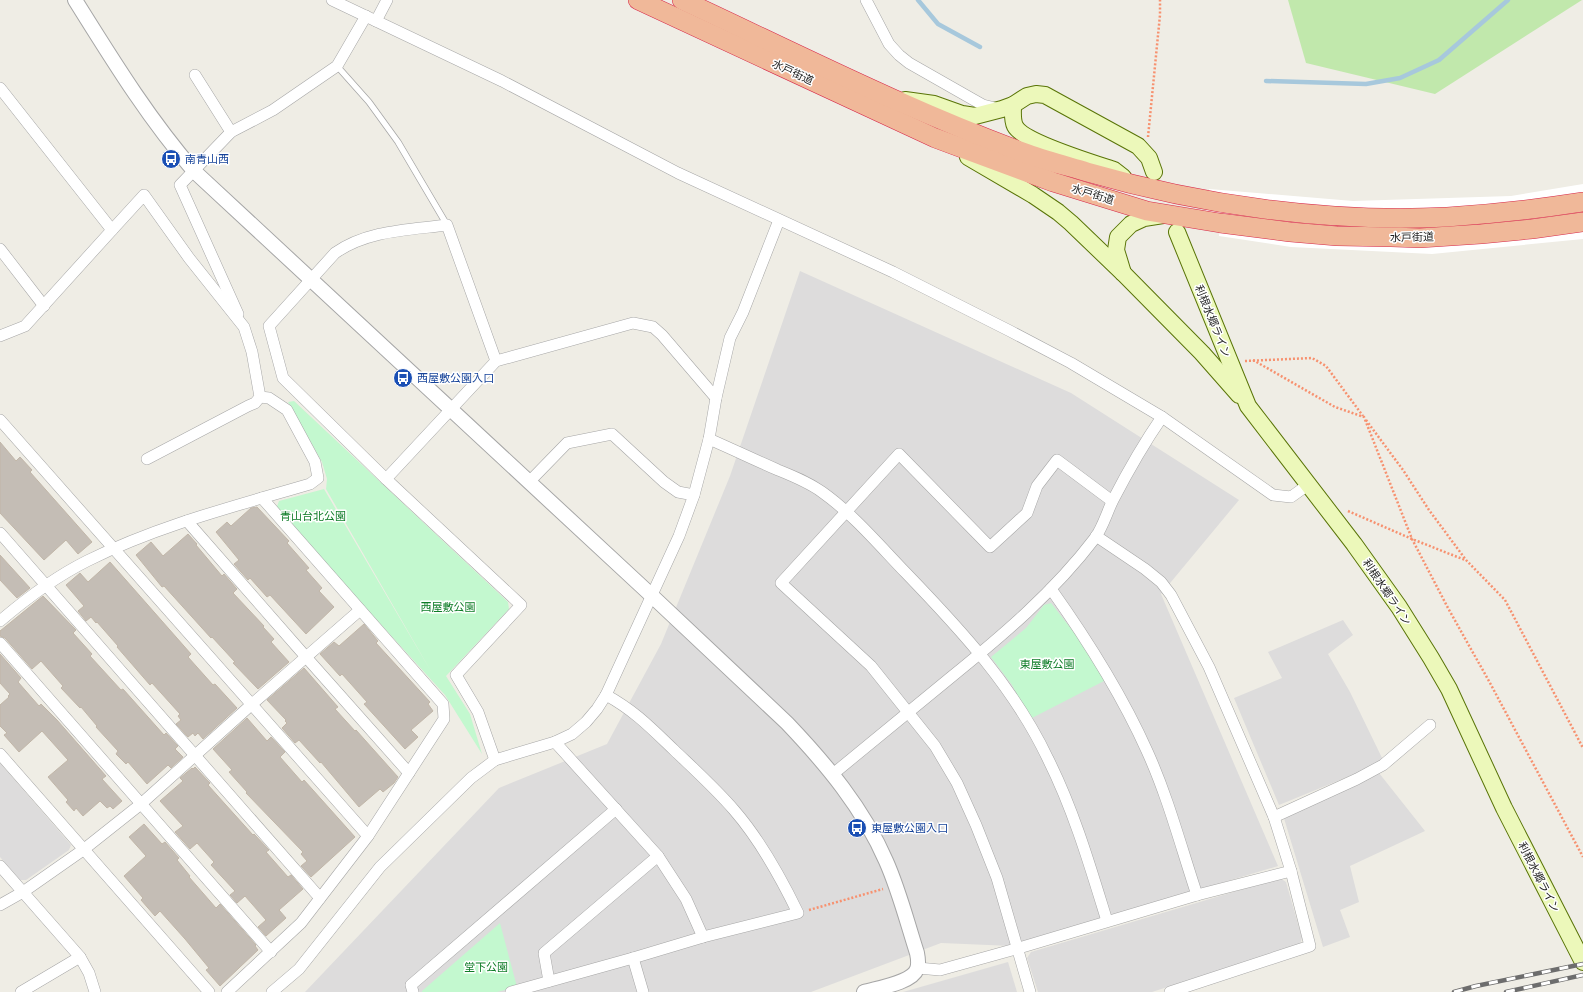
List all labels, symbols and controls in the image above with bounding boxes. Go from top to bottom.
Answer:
street label: 水戸街道 [770,55,816,89]
bus stop icon: 南青山西 [160,148,182,170]
place label: 南青山西 [185,151,229,167]
street label: 水戸街道 [1070,180,1116,208]
street label: 水戸街道 [1390,229,1434,245]
street label: 利根水郷ライン [1191,282,1235,360]
bus stop icon: 西屋敷公園入口 [392,367,414,389]
place label: 西屋敷公園入口 [417,370,494,386]
park label: 青山台北公園 [280,508,346,524]
street label: 利根水郷ライン [1359,556,1415,628]
park label: 西屋敷公園 [421,599,476,615]
park label: 東屋敷公園 [1020,656,1075,672]
bus stop icon: 東屋敷公園入口 [846,817,868,839]
place label: 東屋敷公園入口 [871,820,948,836]
street label: 利根水郷ライン [1514,839,1564,915]
park label: 堂下公園 [464,959,508,975]

